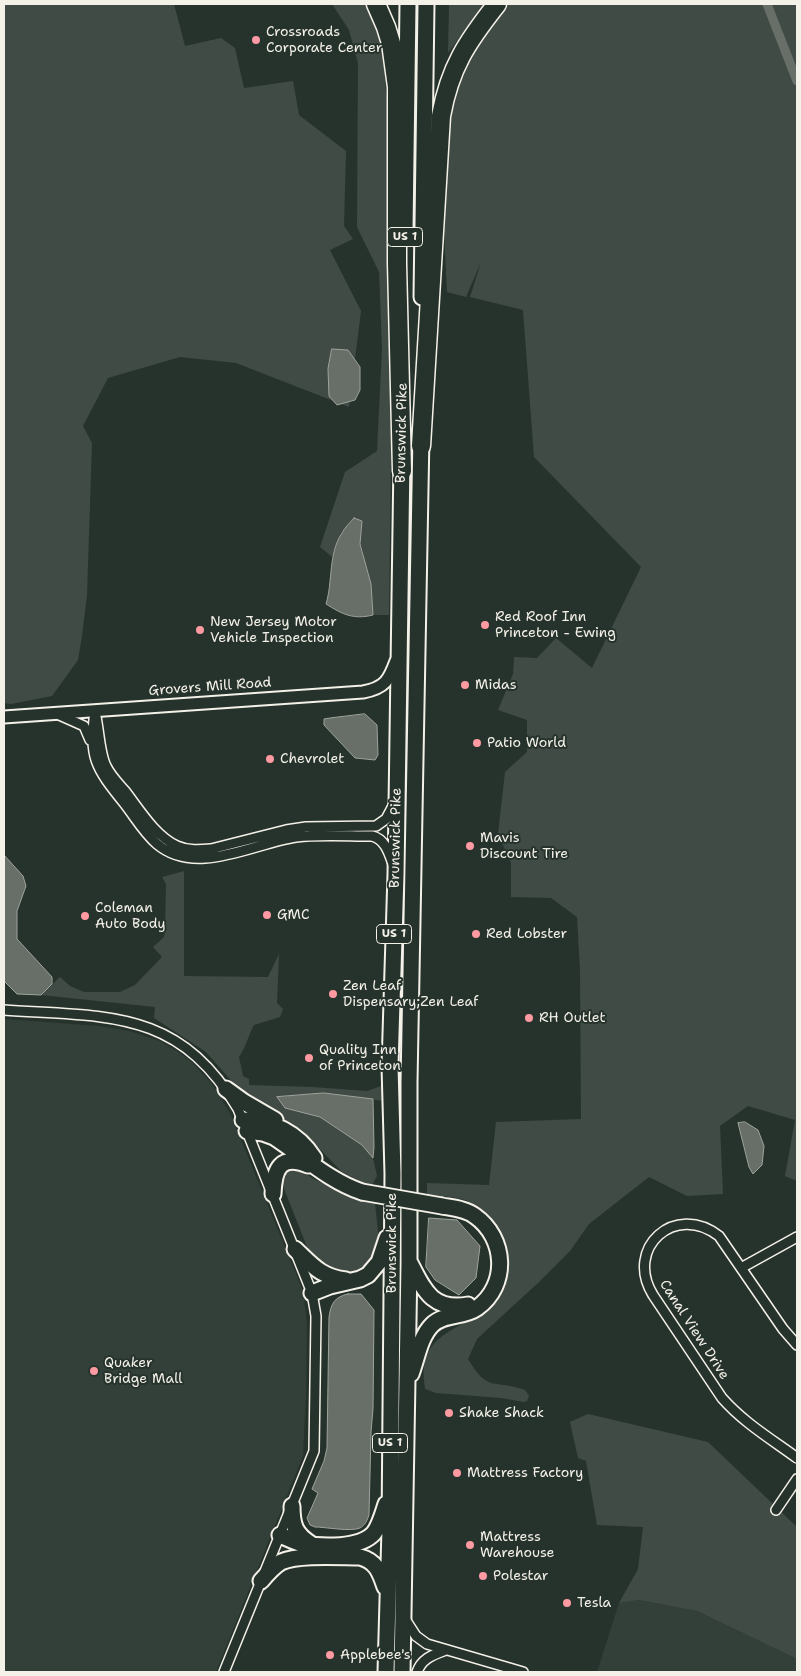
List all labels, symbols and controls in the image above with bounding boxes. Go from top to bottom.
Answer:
place label: Crossroads Corporate Center [266,24,382,56]
marker: Crossroads Corporate Center [250,34,262,46]
road number: US 1 [388,228,422,246]
street label: Brunswick Pike [393,383,411,483]
place label: Red Roof Inn Princeton - Ewing [495,609,616,642]
place label: New Jersey Motor Vehicle Inspection [210,614,337,646]
marker: Red Roof Inn Princeton - Ewing [479,619,491,631]
marker: New Jersey Motor Vehicle Inspection [194,624,206,636]
street label: Grovers Mill Road [148,674,272,700]
place label: Midas [475,677,517,693]
marker: Midas [459,679,471,691]
place label: Patio World [487,735,566,751]
marker: Patio World [471,737,483,749]
place label: Chevrolet [280,751,344,767]
marker: Chevrolet [264,753,276,765]
street label: Brunswick Pike [387,788,405,888]
place label: Mavis Discount Tire [480,830,568,862]
marker: Mavis Discount Tire [464,840,476,852]
place label: Coleman Auto Body [95,900,165,932]
place label: GMC [277,907,310,923]
marker: GMC [261,909,273,921]
marker: Coleman Auto Body [79,910,91,922]
road number: US 1 [376,924,412,944]
place label: Red Lobster [486,926,567,942]
marker: Red Lobster [470,928,482,940]
place label: Zen Leaf Dispensary;Zen Leaf [343,978,478,1010]
marker: Zen Leaf Dispensary;Zen Leaf [327,988,339,1000]
place label: RH Outlet [539,1010,606,1026]
marker: RH Outlet [523,1012,535,1024]
place label: Quality Inn of Princeton [319,1042,401,1074]
marker: Quality Inn of Princeton [303,1052,315,1064]
street label: Brunswick Pike [384,1193,400,1293]
street label: Canal View Drive [656,1277,732,1383]
place label: Quaker Bridge Mall [104,1355,183,1388]
marker: Quaker Bridge Mall [88,1365,100,1377]
place label: Shake Shack [459,1405,544,1421]
marker: Shake Shack [443,1407,455,1419]
road number: US 1 [372,1434,408,1452]
place label: Mattress Factory [467,1465,583,1481]
marker: Mattress Factory [451,1467,463,1479]
place label: Mattress Warehouse [480,1529,555,1561]
marker: Mattress Warehouse [464,1539,476,1551]
place label: Polestar [493,1568,548,1584]
marker: Polestar [477,1570,489,1582]
place label: Tesla [577,1595,611,1611]
marker: Tesla [561,1597,573,1609]
place label: Applebee's [340,1647,411,1663]
marker: Applebee's [324,1649,336,1661]

